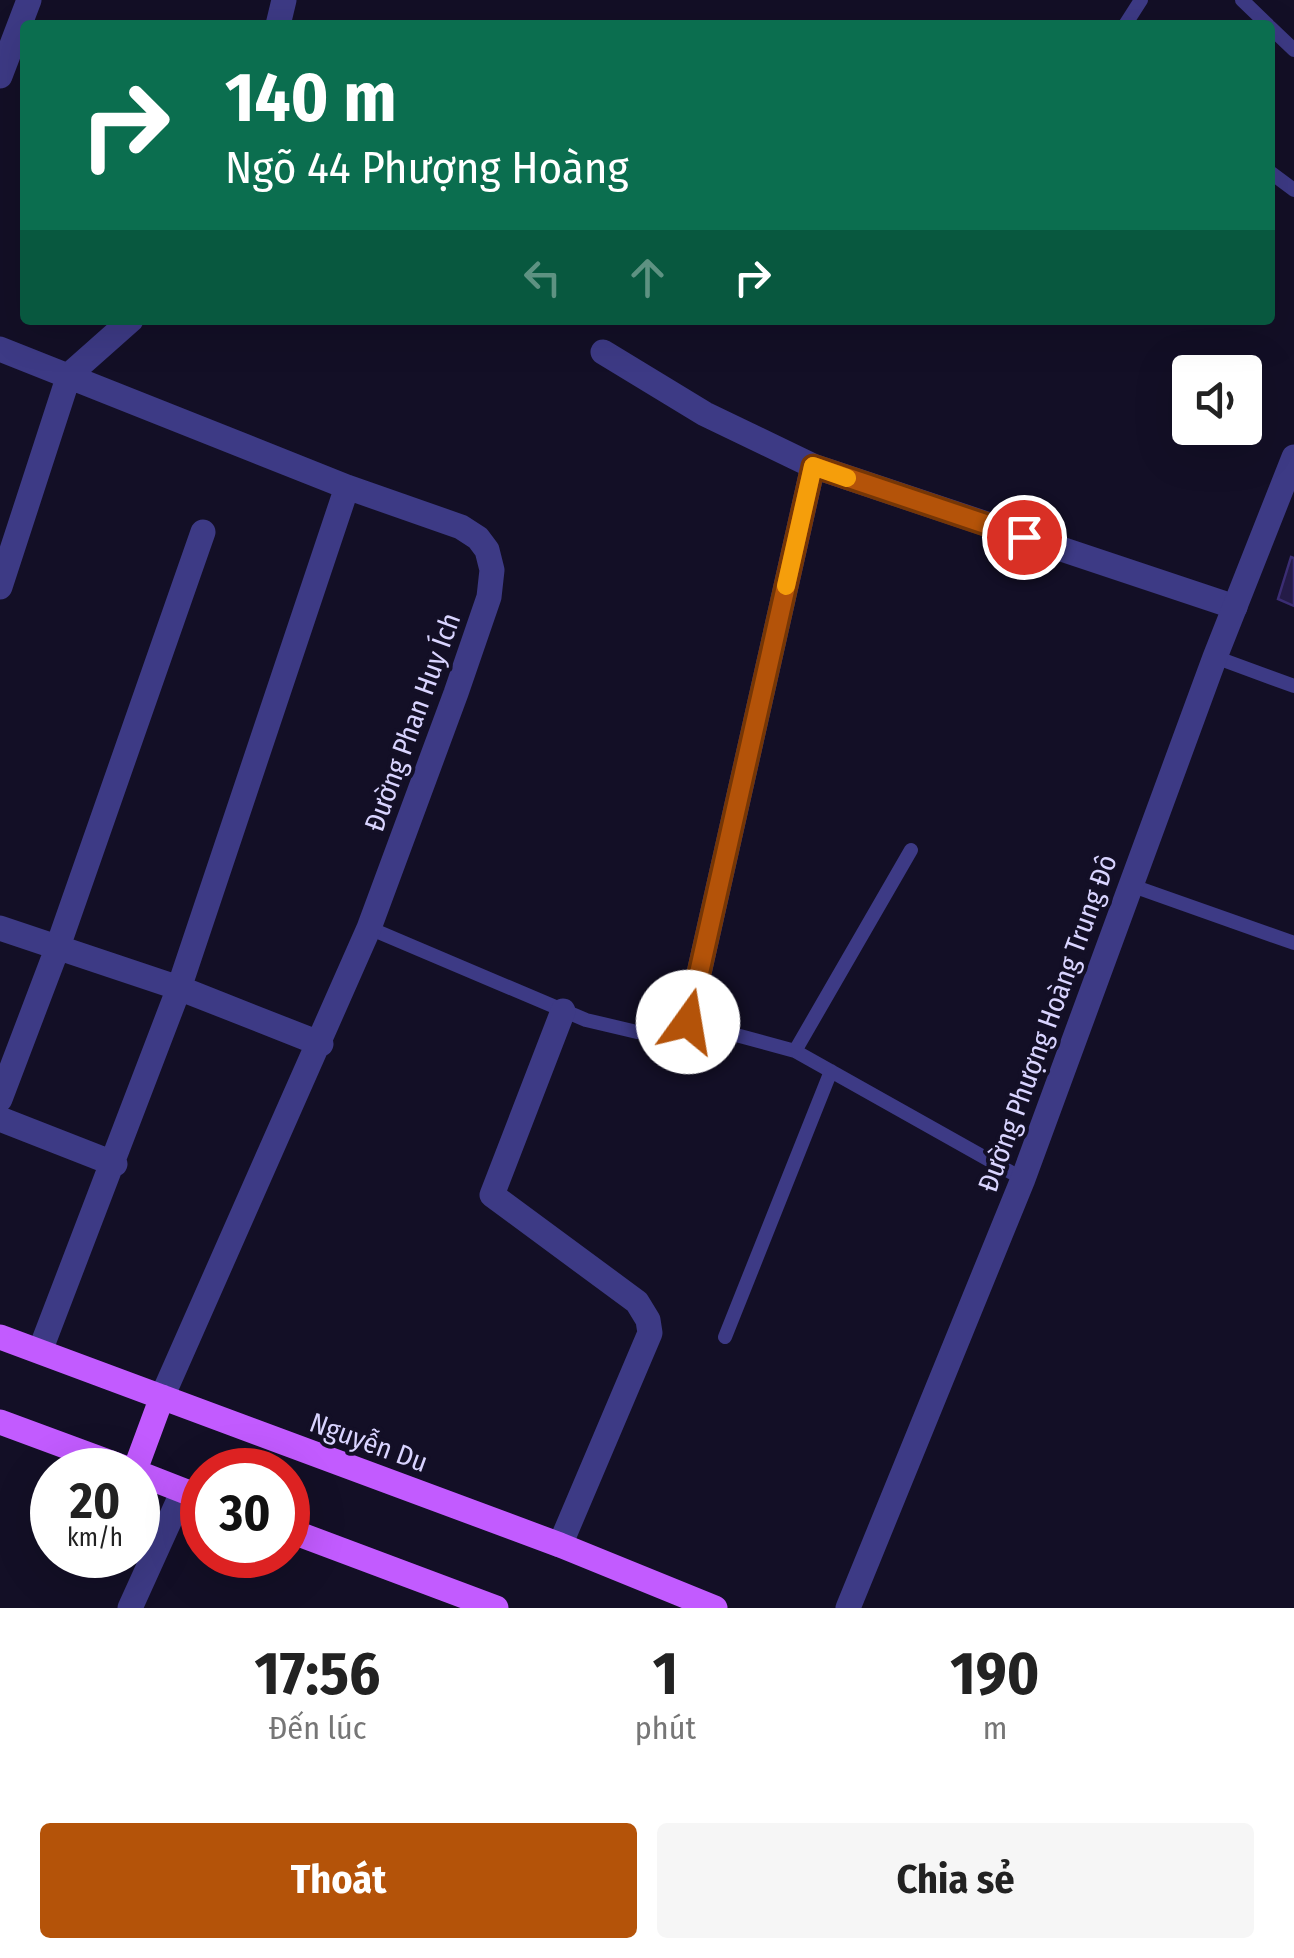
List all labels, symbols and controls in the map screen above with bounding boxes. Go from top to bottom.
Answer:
text: 140 m [225,56,397,140]
icon: right [60,60,190,190]
text: Ngõ 44 Phượng Hoàng [225,141,629,195]
icon: left [515,250,570,305]
icon: ahead [620,250,675,305]
icon: right [725,250,780,305]
map controls [1172,355,1262,445]
button: sound [1172,355,1262,445]
pin [982,495,1067,580]
icon: arrive [997,510,1052,565]
street label: Đường Phan Huy Ích [358,609,467,836]
street label: Đường Phượng Hoàng Trung Đô [971,850,1124,1196]
position arrow [636,970,740,1074]
street label: Nguyễn Du [305,1406,432,1479]
speed limit sign: 30 [180,1448,310,1578]
text: 20 [70,1471,120,1531]
text: km/h [67,1523,123,1553]
text: 17:56 [254,1638,380,1710]
text: 1 [653,1638,678,1710]
text: 190 [950,1638,1040,1710]
text: Đến lúc [268,1709,366,1747]
text: phút [635,1709,696,1747]
text: m [983,1709,1007,1747]
button: Thoát [40,1823,637,1938]
button: Chia sẻ [657,1823,1254,1938]

